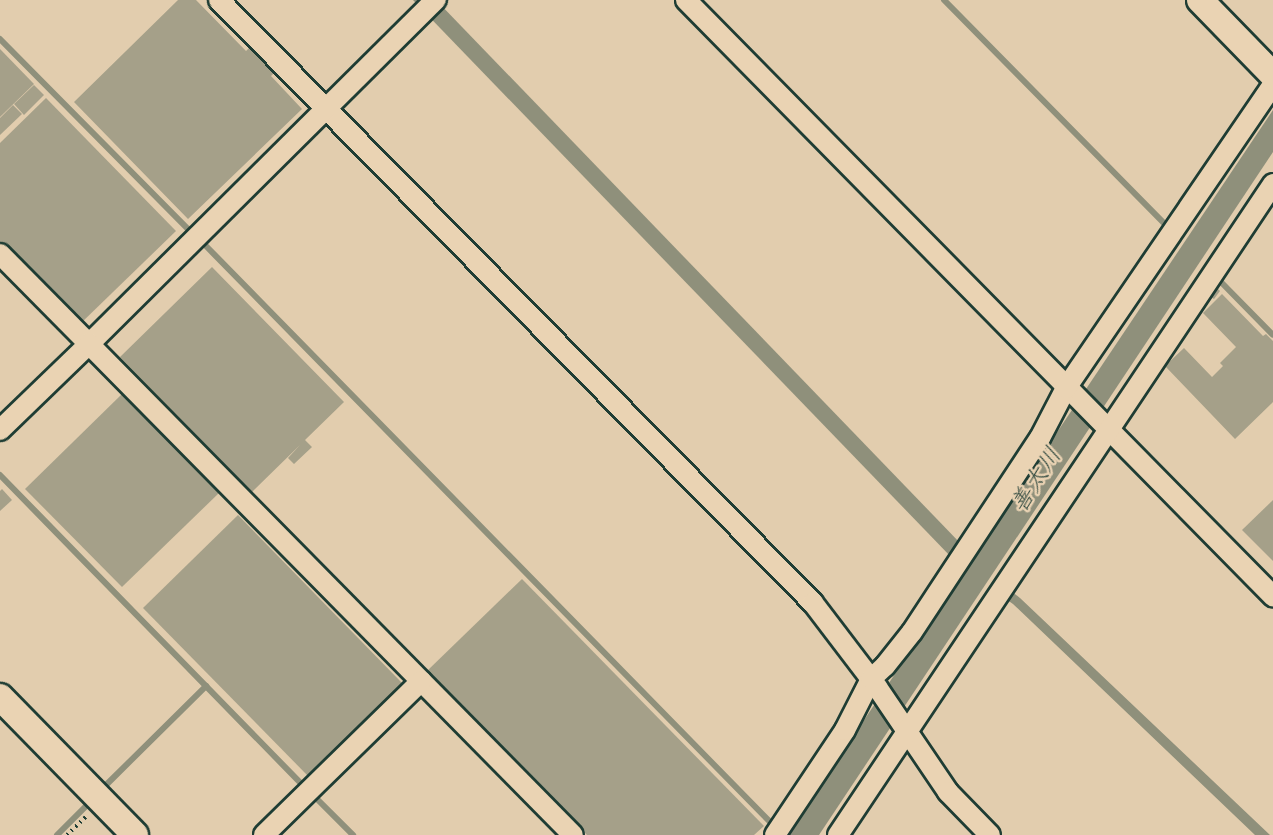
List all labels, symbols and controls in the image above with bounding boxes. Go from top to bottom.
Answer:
water label: 善太川 [1004,442,1068,518]

